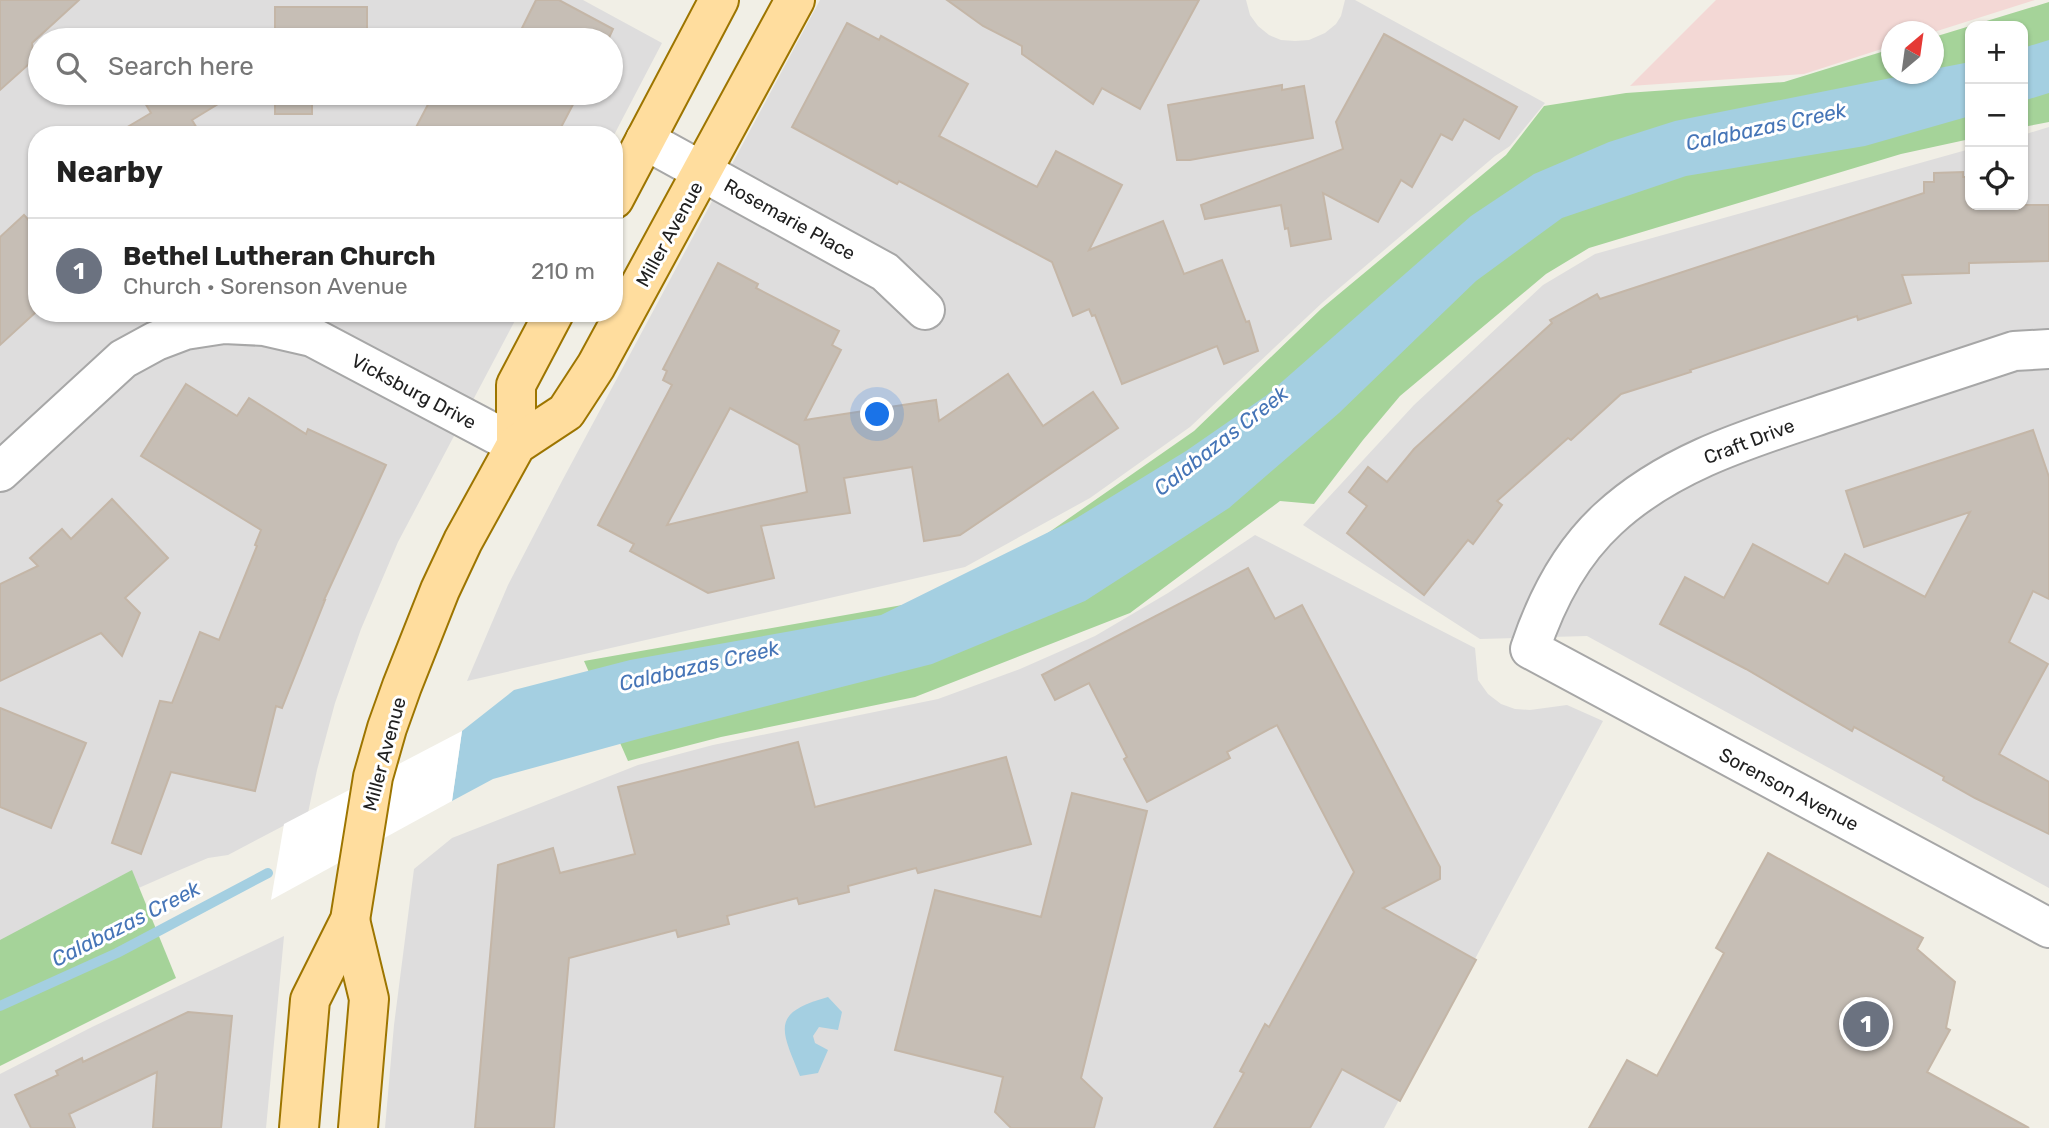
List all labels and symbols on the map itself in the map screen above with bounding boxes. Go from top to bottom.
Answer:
north arrow [1881,21,1944,84]
water label: Calabazas Creek [1683,97,1850,156]
street label: Rosemarie Place [720,174,859,265]
street label: Miller Avenue [631,177,708,291]
street label: Vicksburg Drive [347,349,480,434]
water label: Calabazas Creek [1149,380,1294,501]
your location [860,397,894,431]
street label: Craft Drive [1701,414,1798,469]
water label: Calabazas Creek [616,635,782,696]
street label: Miller Avenue [358,695,411,814]
street label: Sorenson Avenue [1715,743,1862,836]
water label: Calabazas Creek [47,875,205,972]
pin: 1 [1843,998,1889,1050]

